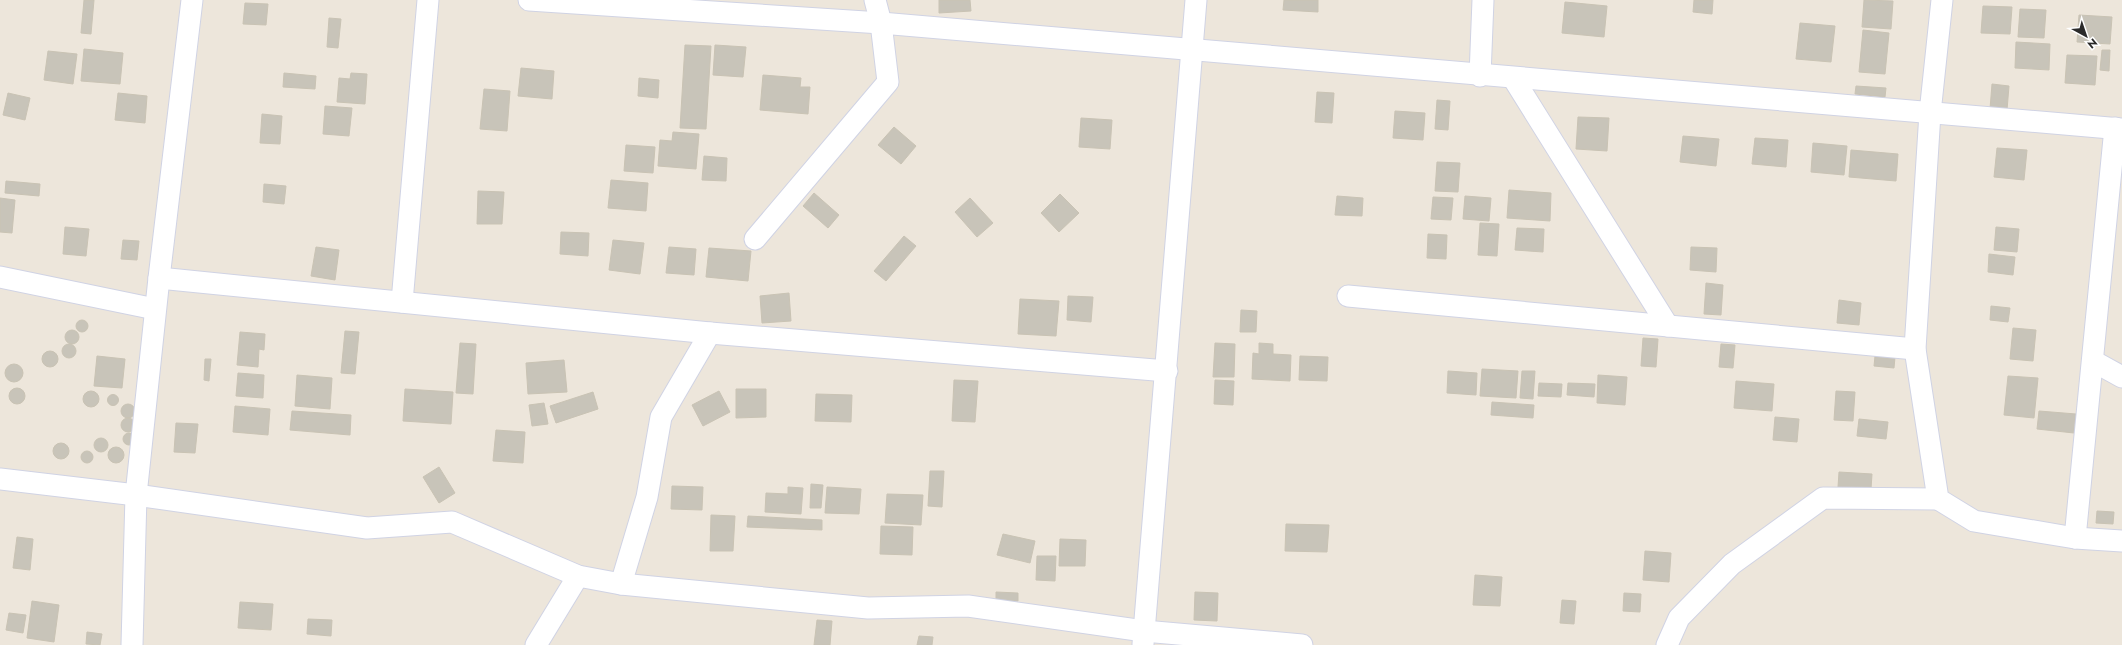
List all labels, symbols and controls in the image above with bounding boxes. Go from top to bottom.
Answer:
north arrow [2066,16,2106,56]
text: N [2084,35,2101,53]

